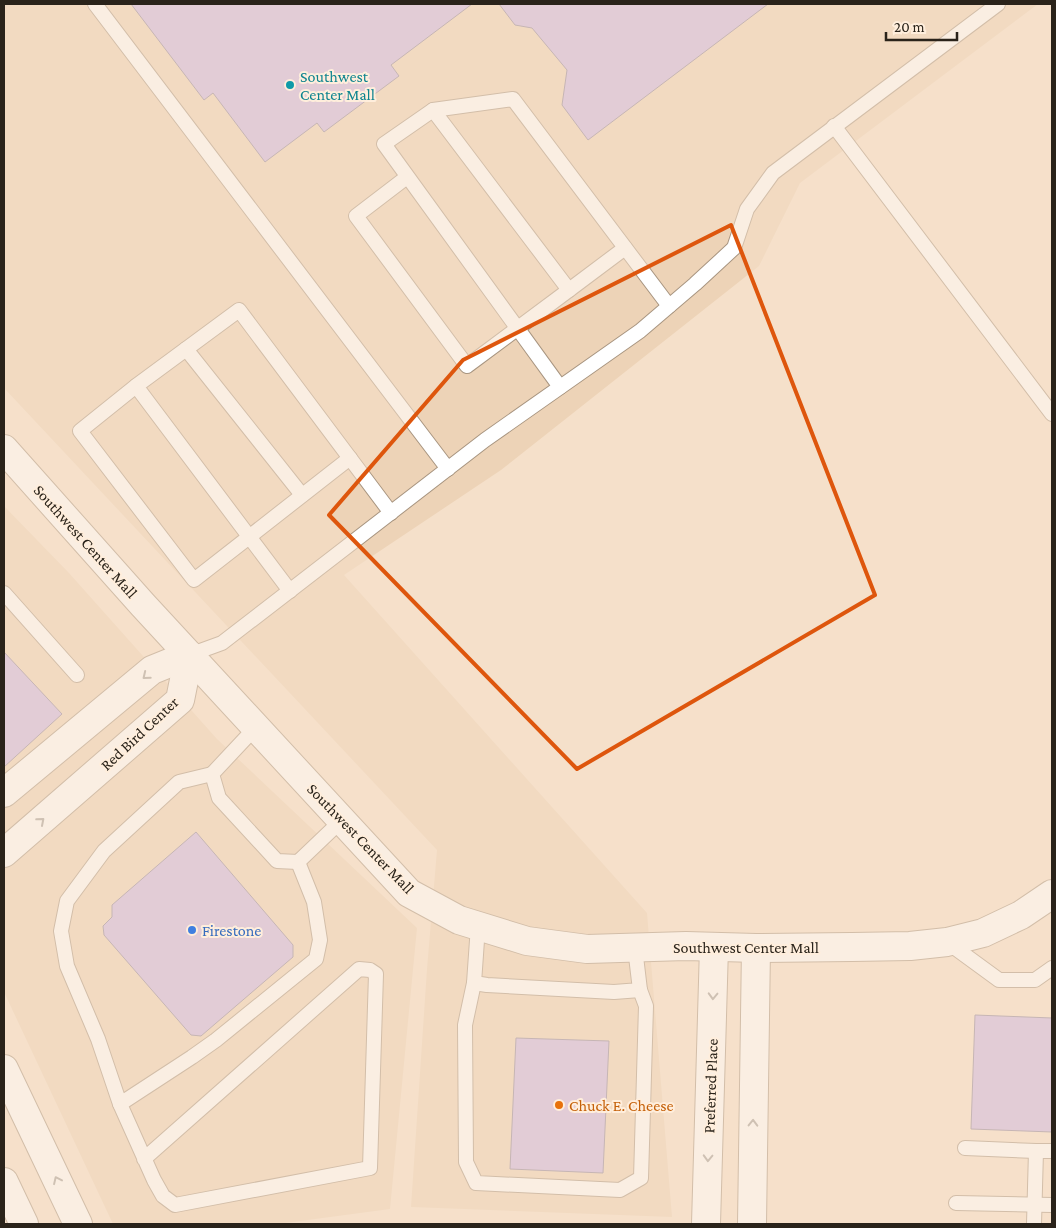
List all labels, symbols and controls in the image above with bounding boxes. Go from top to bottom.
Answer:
scale bar [886,10,957,42]
text: 20 m [894,19,925,35]
place label: Southwest Center Mall [300,68,375,103]
marker: Southwest Center Mall [284,79,296,91]
street label: Southwest Center Mall [30,481,141,601]
one-way arrow [142,670,151,679]
street label: Red Bird Center [97,693,182,774]
street label: Southwest Center Mall [304,780,417,897]
one-way arrow [35,817,44,826]
place label: Firestone [202,922,261,939]
marker: Firestone [186,924,198,936]
street label: Southwest Center Mall [673,939,819,956]
one-way arrow [708,992,718,1000]
street label: Preferred Place [700,1038,721,1134]
place label: Chuck E. Cheese [569,1097,673,1114]
marker: Chuck E. Cheese [553,1099,565,1111]
one-way arrow [748,1119,758,1126]
one-way arrow [703,1154,713,1162]
one-way arrow [53,1176,63,1185]

